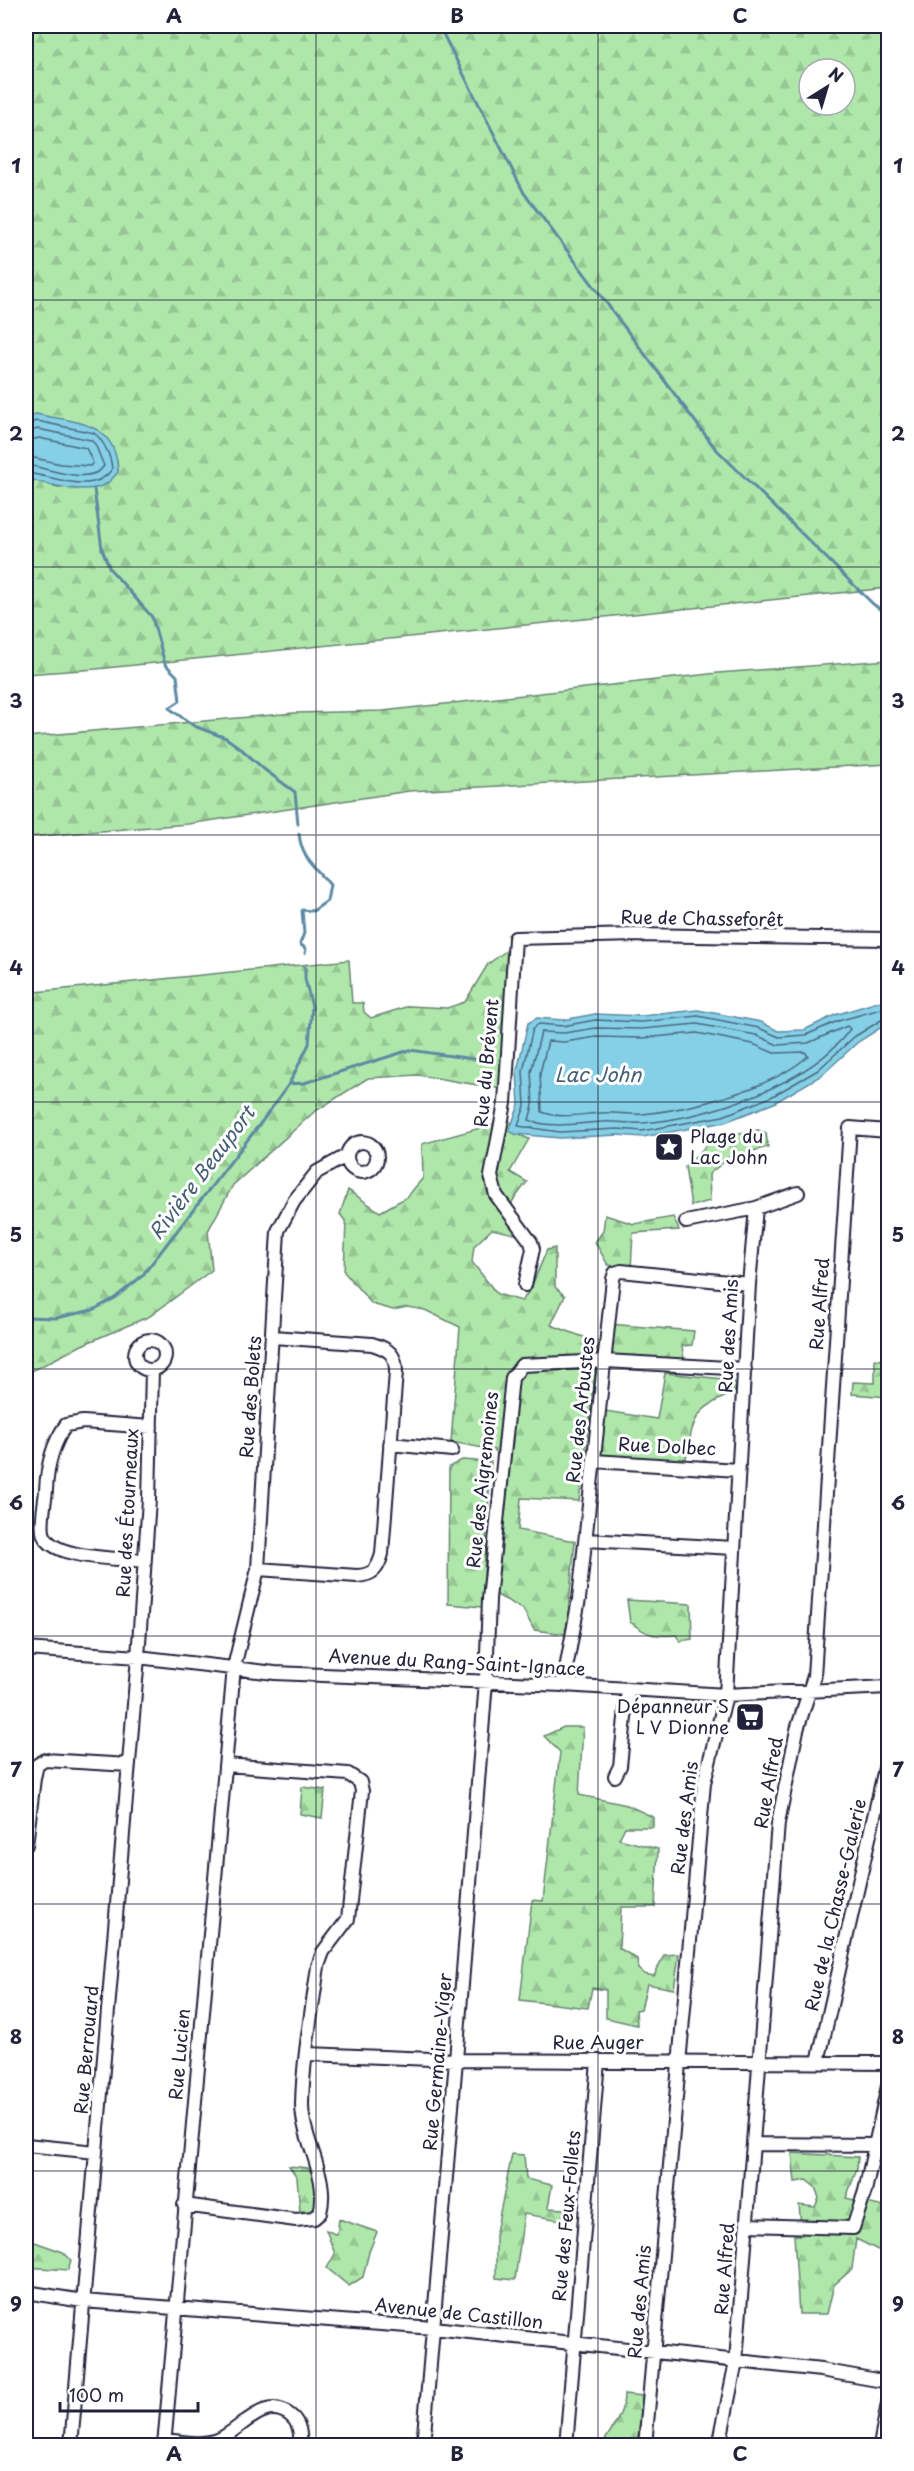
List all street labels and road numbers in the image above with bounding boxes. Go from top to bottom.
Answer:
street label: Rue de Chasseforêt [620,903,784,932]
street label: Rue du Brévent [466,998,505,1128]
street label: Rue Alfred [802,1257,835,1351]
street label: Rue des Amis [711,1278,744,1394]
street label: Rue des Bolets [232,1335,267,1459]
street label: Rue des Arbustes [558,1335,601,1484]
street label: Rue des Aigremoines [459,1390,504,1569]
street label: Rue des Étourneaux [109,1428,144,1598]
street label: Rue Dolbec [617,1429,717,1462]
street label: Avenue du Rang-Saint-Ignace [328,1641,586,1682]
street label: Rue Alfred [746,1735,789,1831]
street label: Rue des Amis [663,1760,704,1876]
street label: Rue de la Chasse-Galerie [797,1796,872,2014]
street label: Rue Germaine-Viger [415,1971,458,2152]
street label: Rue Berrouard [66,1984,105,2115]
street label: Rue Lucien [161,2007,196,2101]
street label: Rue Auger [552,2028,644,2055]
street label: Rue des Feux-Follets [545,2129,586,2302]
street label: Rue Alfred [707,2222,740,2316]
street label: Rue des Amis [620,2244,657,2360]
street label: Avenue de Castillon [374,2290,545,2335]

